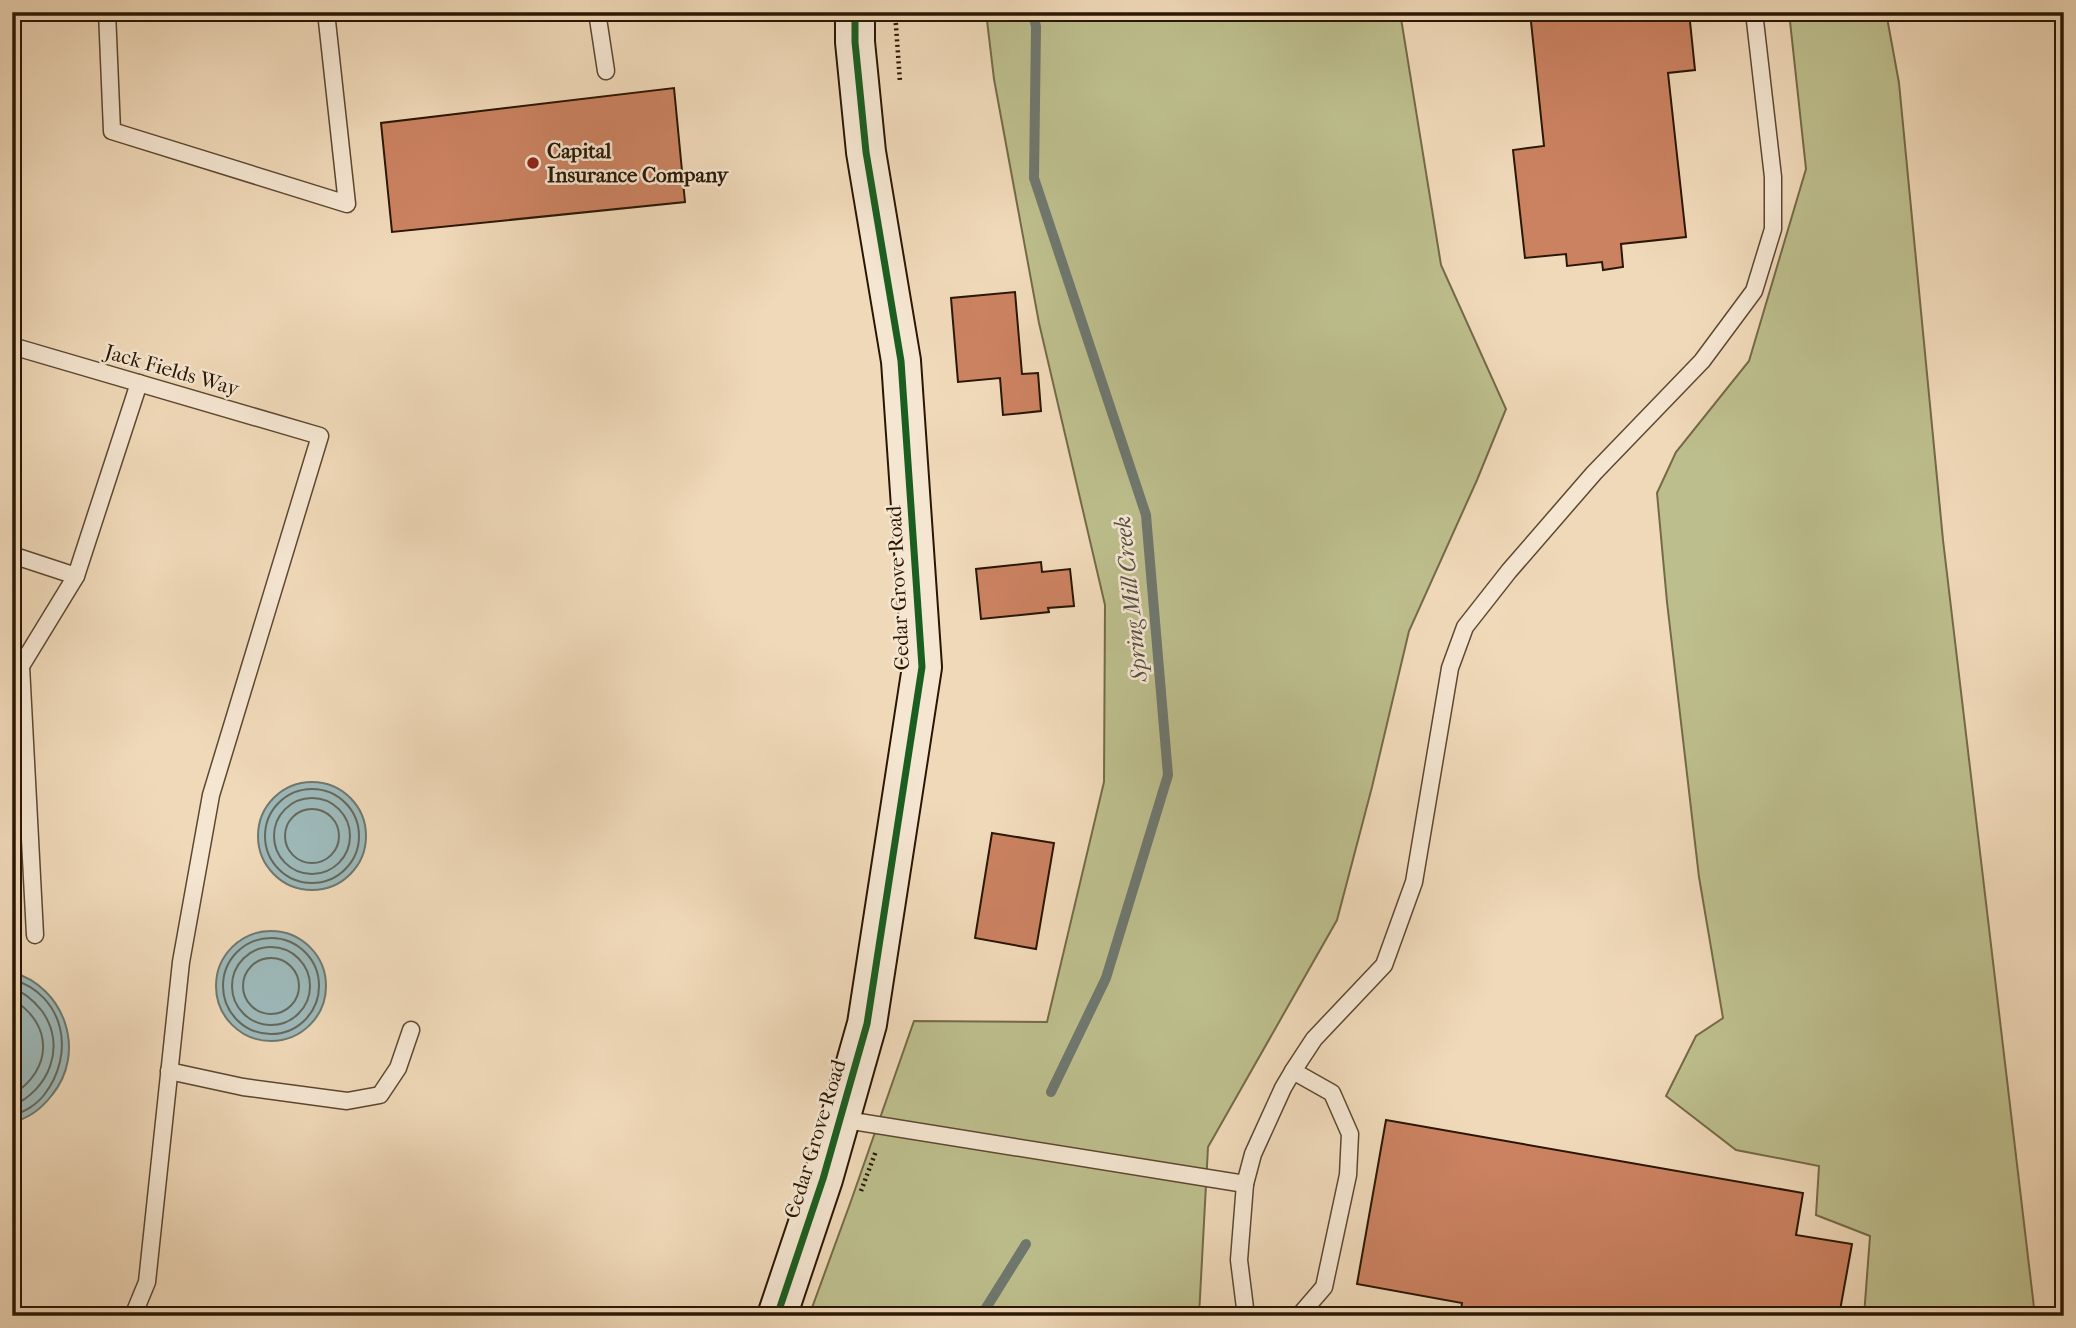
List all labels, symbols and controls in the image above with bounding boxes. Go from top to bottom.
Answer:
place label: Capital Insurance Company [547,139,730,187]
marker: Capital Insurance Company [525,155,541,171]
street label: Jack Fields Way [100,339,243,401]
street label: Cedar Grove Road [882,505,914,671]
water label: Spring Mill Creek [1109,515,1153,684]
street label: Cedar Grove Road [779,1056,851,1221]

